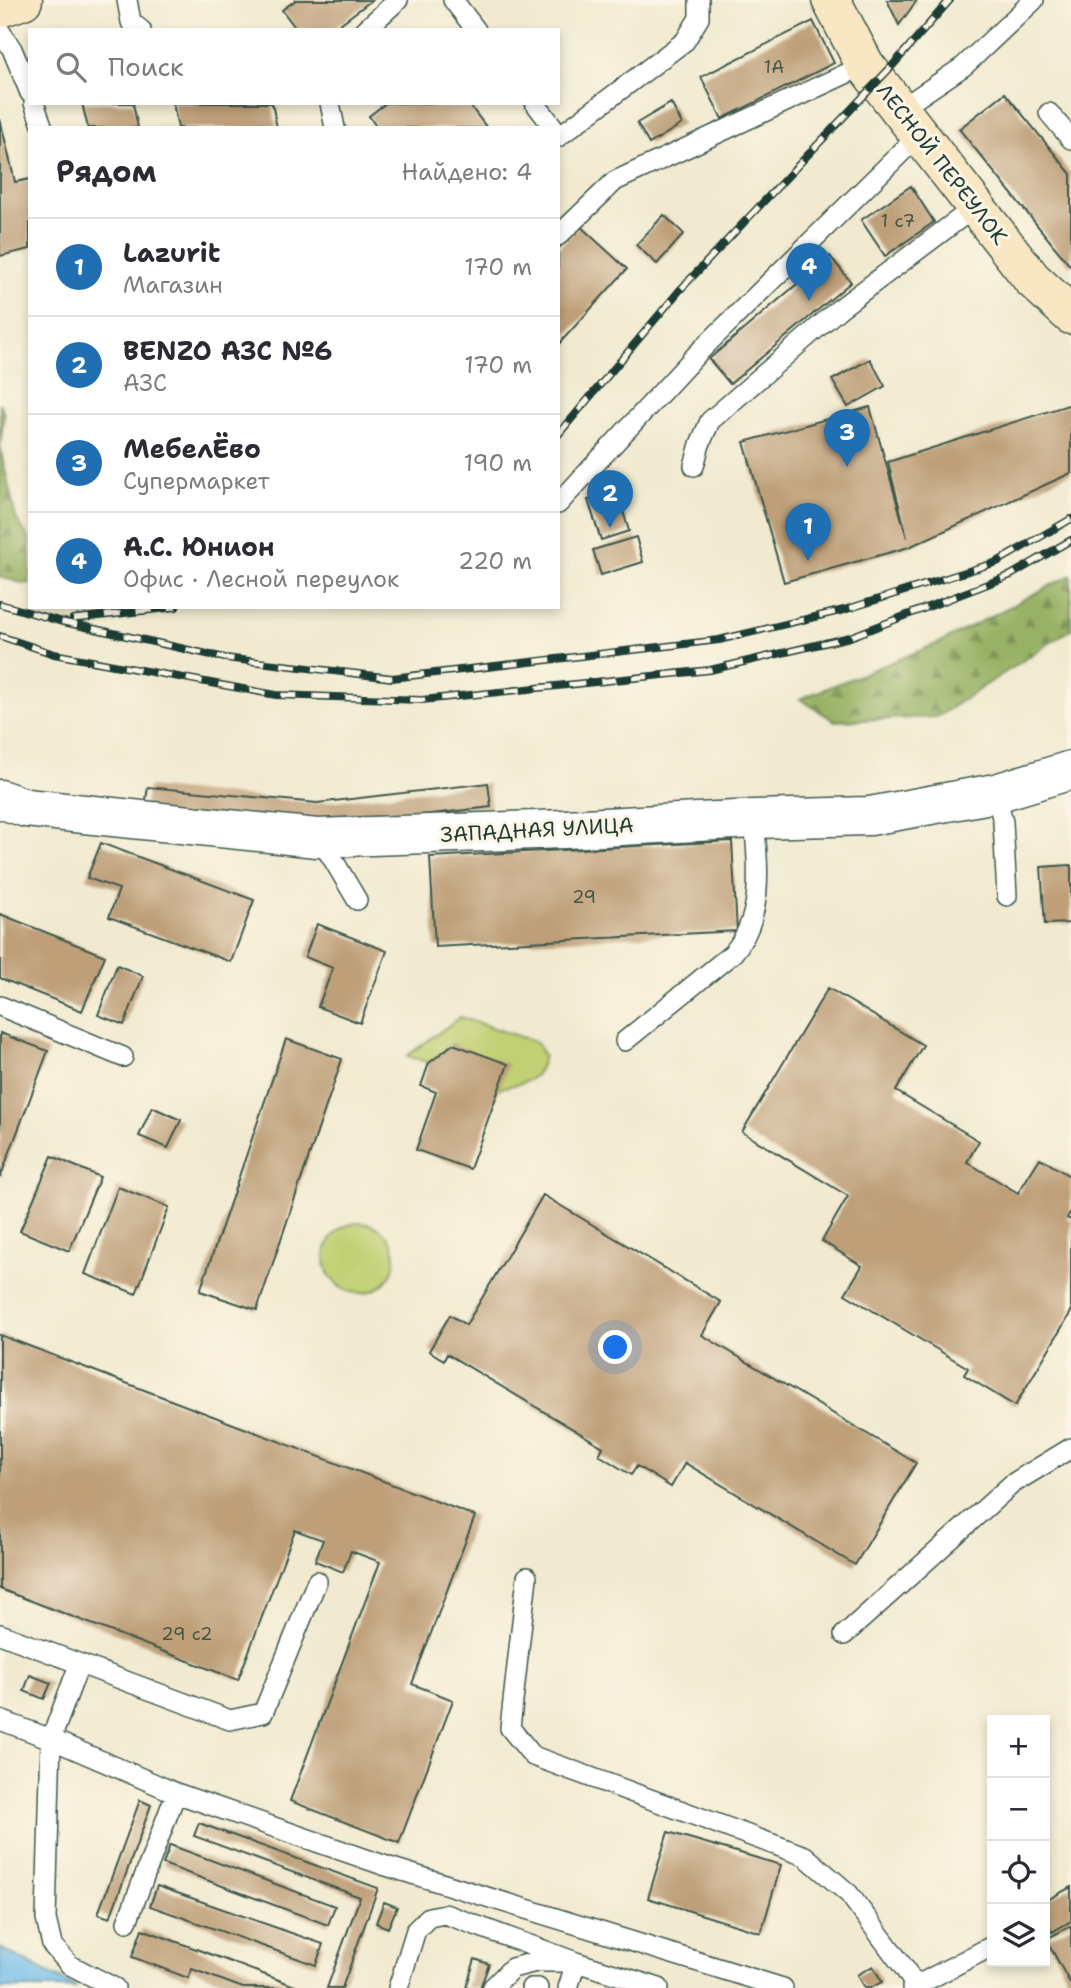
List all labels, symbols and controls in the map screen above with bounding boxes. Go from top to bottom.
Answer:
search box [28,28,560,105]
icon: search [52,48,90,86]
text: Поиск [108,49,184,84]
house number: 1А [764,55,784,79]
street label: ЛЕСНОЙ ПЕРЕУЛОК [870,78,1014,251]
text: Рядом [56,151,156,192]
text: Найдено: 4 [402,157,532,187]
house number: 1 с7 [881,209,915,233]
text: Lazurit [123,235,220,270]
pin: 4 [786,243,832,301]
text: 1 [74,252,84,282]
text: 170 m [464,252,532,282]
text: Магазин [123,270,223,300]
text: BENZO АЗС №6 [123,333,332,368]
text: 2 [71,350,87,380]
text: 170 m [464,350,532,380]
text: АЗС [123,368,167,398]
pin: 3 [824,409,870,467]
text: МебелЁво [123,431,261,466]
text: 3 [71,448,87,478]
text: 190 m [464,448,532,478]
text: Супермаркет [123,466,270,496]
pin: 2 [587,470,633,528]
pin: 1 [785,503,831,561]
text: А.С. Юнион [123,529,275,564]
text: 4 [71,546,87,576]
text: 220 m [458,546,532,576]
text: Офис · Лесной переулок [123,564,399,594]
street label: ЗАПАДНАЯ УЛИЦА [440,811,634,849]
house number: 29 [572,885,596,909]
your location [598,1330,632,1364]
house number: 29 с2 [161,1622,213,1646]
map controls [987,1715,1050,1967]
button: + [987,1715,1050,1778]
button: − [987,1778,1050,1841]
button: locate [987,1841,1050,1904]
button: layers [987,1904,1050,1967]

